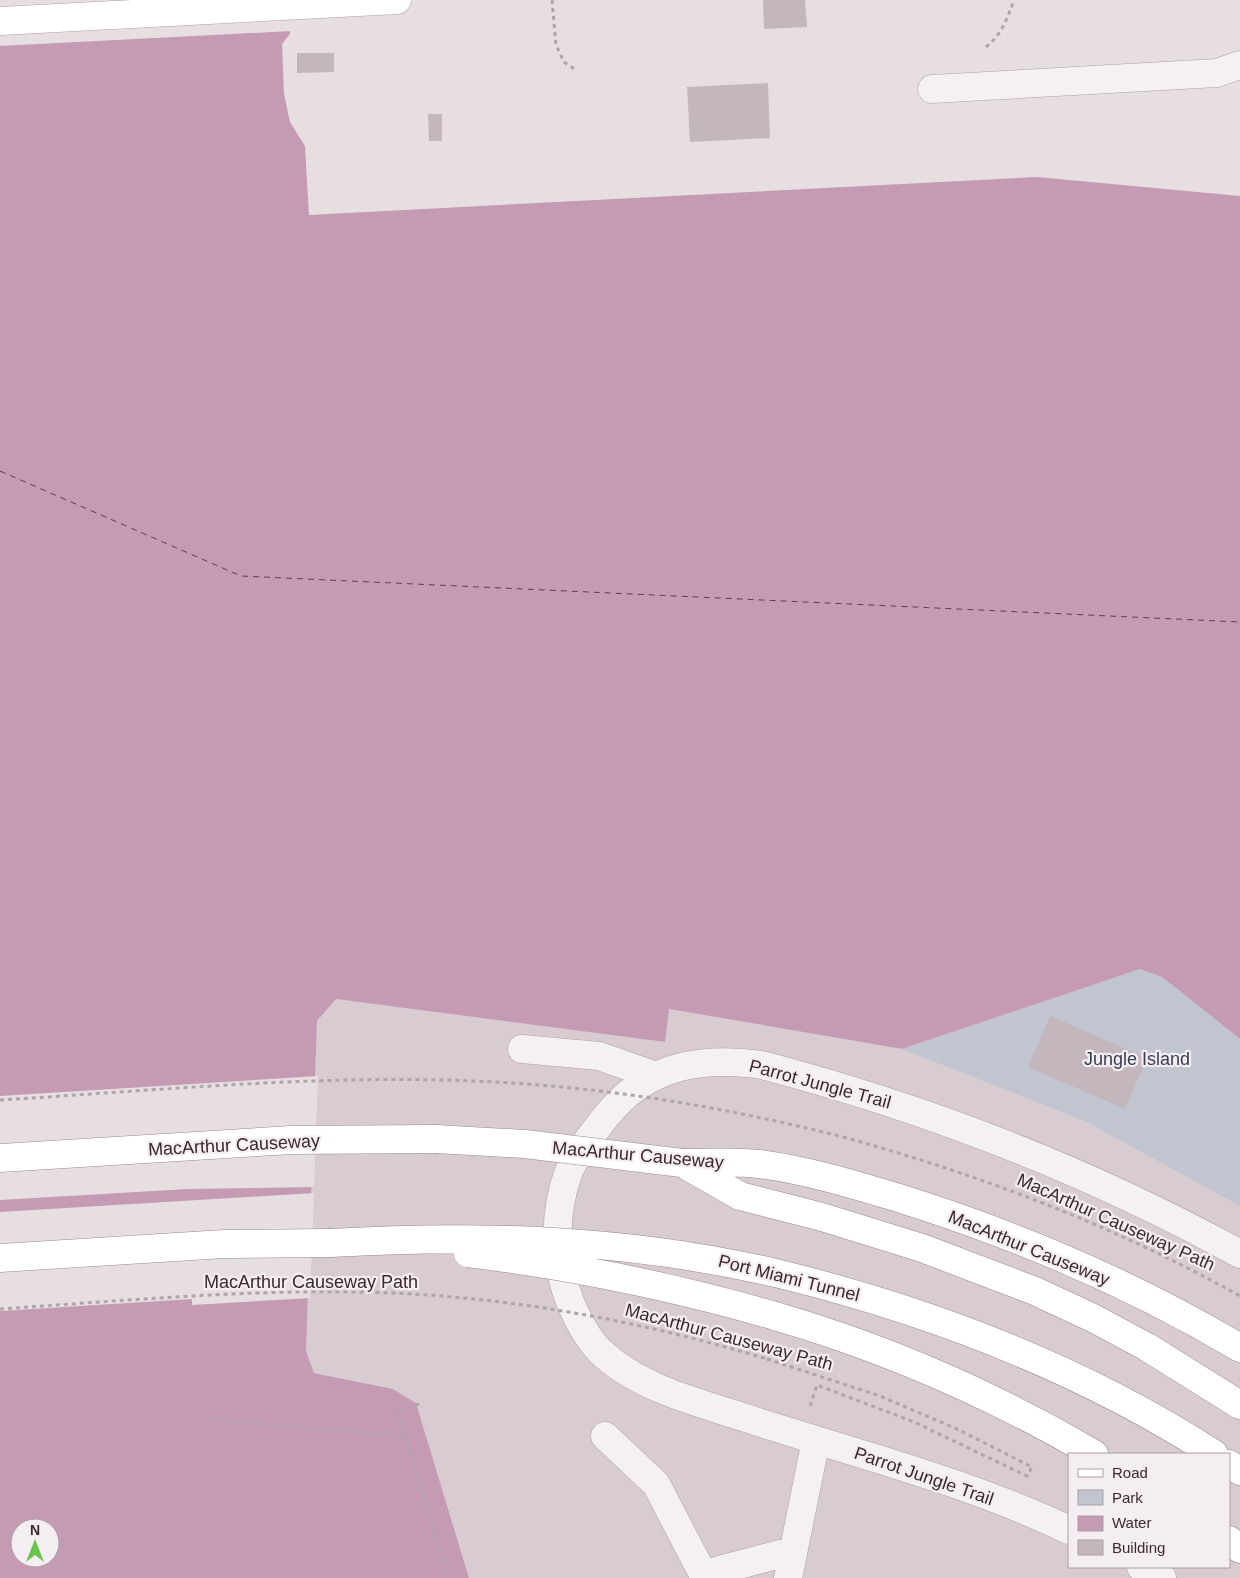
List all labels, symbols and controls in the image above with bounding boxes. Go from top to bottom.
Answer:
park label: Jungle Island [1084,1049,1190,1069]
street label: Parrot Jungle Trail [747,1055,893,1113]
street label: MacArthur Causeway [148,1131,320,1159]
street label: MacArthur Causeway [551,1138,725,1172]
street label: MacArthur Causeway Path [1014,1169,1218,1275]
street label: MacArthur Causeway [945,1206,1113,1290]
street label: Port Miami Tunnel [716,1251,862,1305]
street label: MacArthur Causeway Path [204,1272,418,1292]
street label: MacArthur Causeway Path [623,1300,835,1374]
street label: Parrot Jungle Trail [852,1443,996,1509]
legend [1068,1453,1230,1568]
text: Road [1112,1464,1148,1481]
text: Park [1112,1489,1143,1506]
text: Water [1112,1514,1151,1531]
north arrow [10,1518,60,1568]
text: N [30,1522,40,1538]
text: Building [1112,1539,1165,1556]

